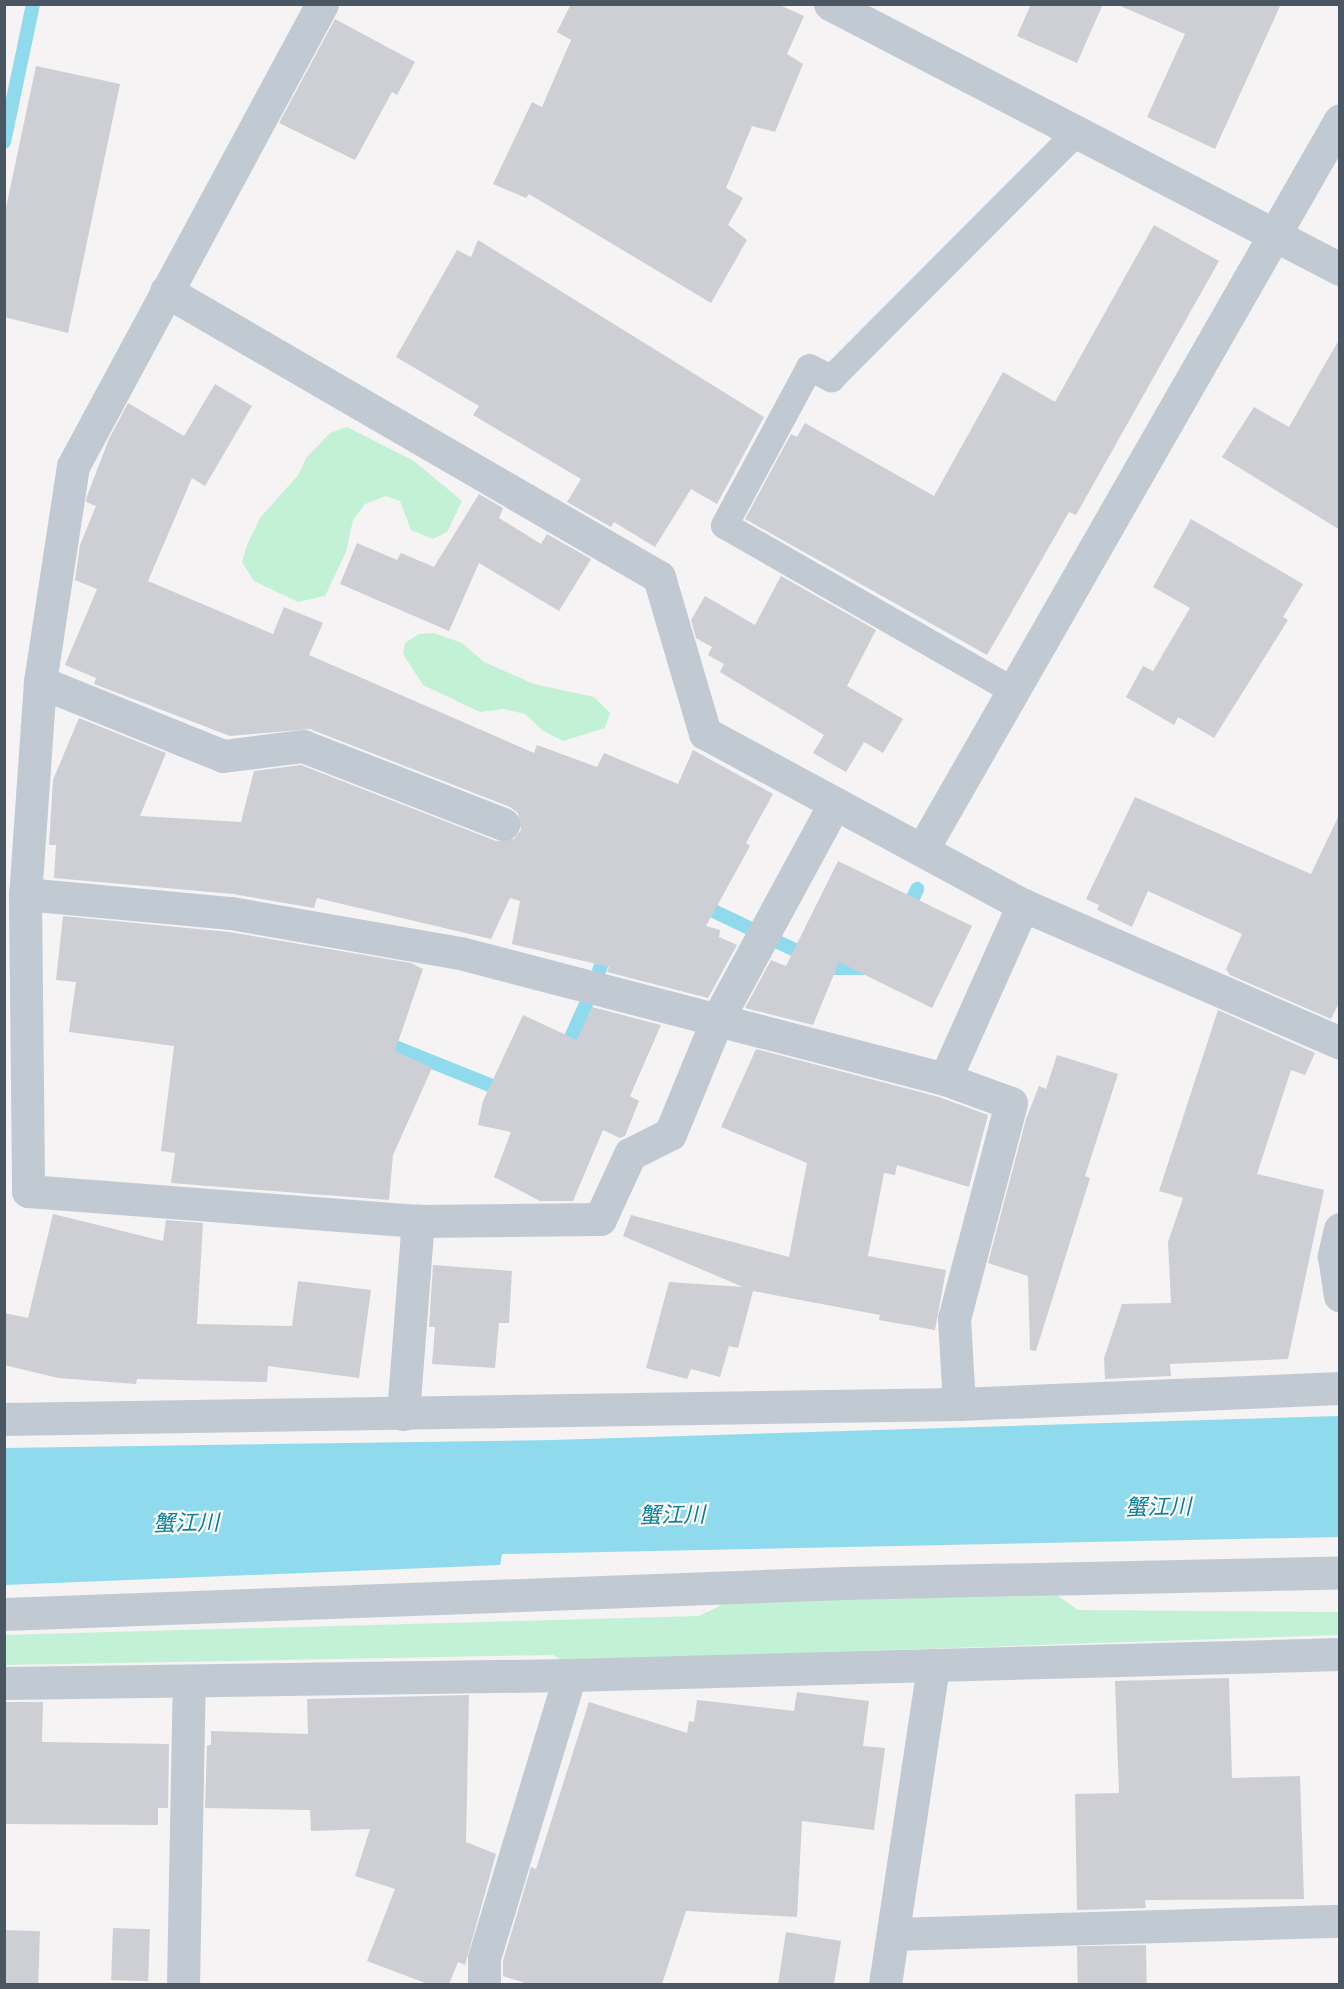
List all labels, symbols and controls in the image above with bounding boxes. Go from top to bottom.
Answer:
water label: 蟹江川 [1125,1492,1191,1520]
water label: 蟹江川 [639,1500,705,1528]
water label: 蟹江川 [153,1508,219,1536]

